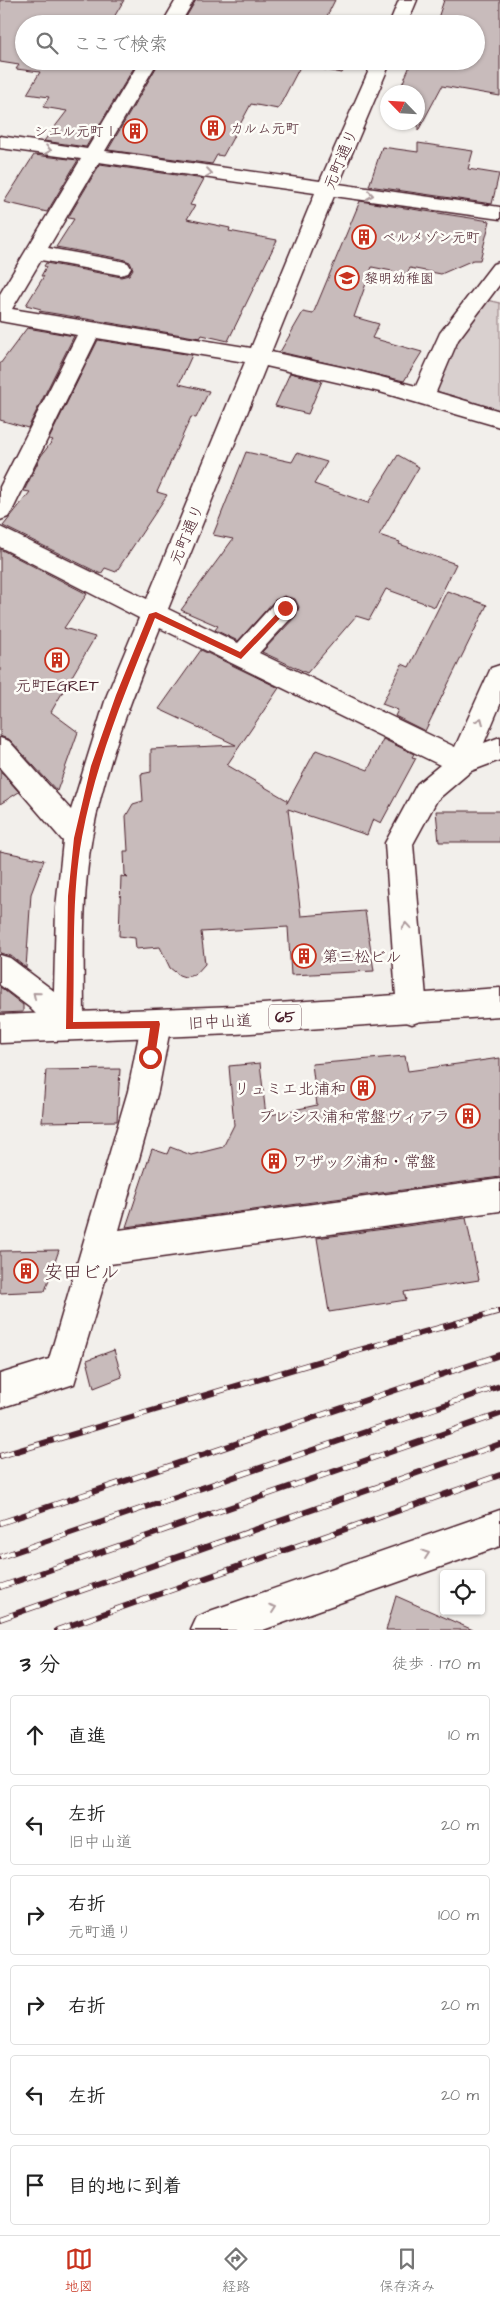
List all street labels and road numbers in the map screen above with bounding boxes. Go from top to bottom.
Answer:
street label: 元町通り [318,126,364,193]
street label: 元町通り [164,501,210,568]
road number: 65 [269,1004,301,1030]
street label: 旧中山道 [188,1009,253,1035]

